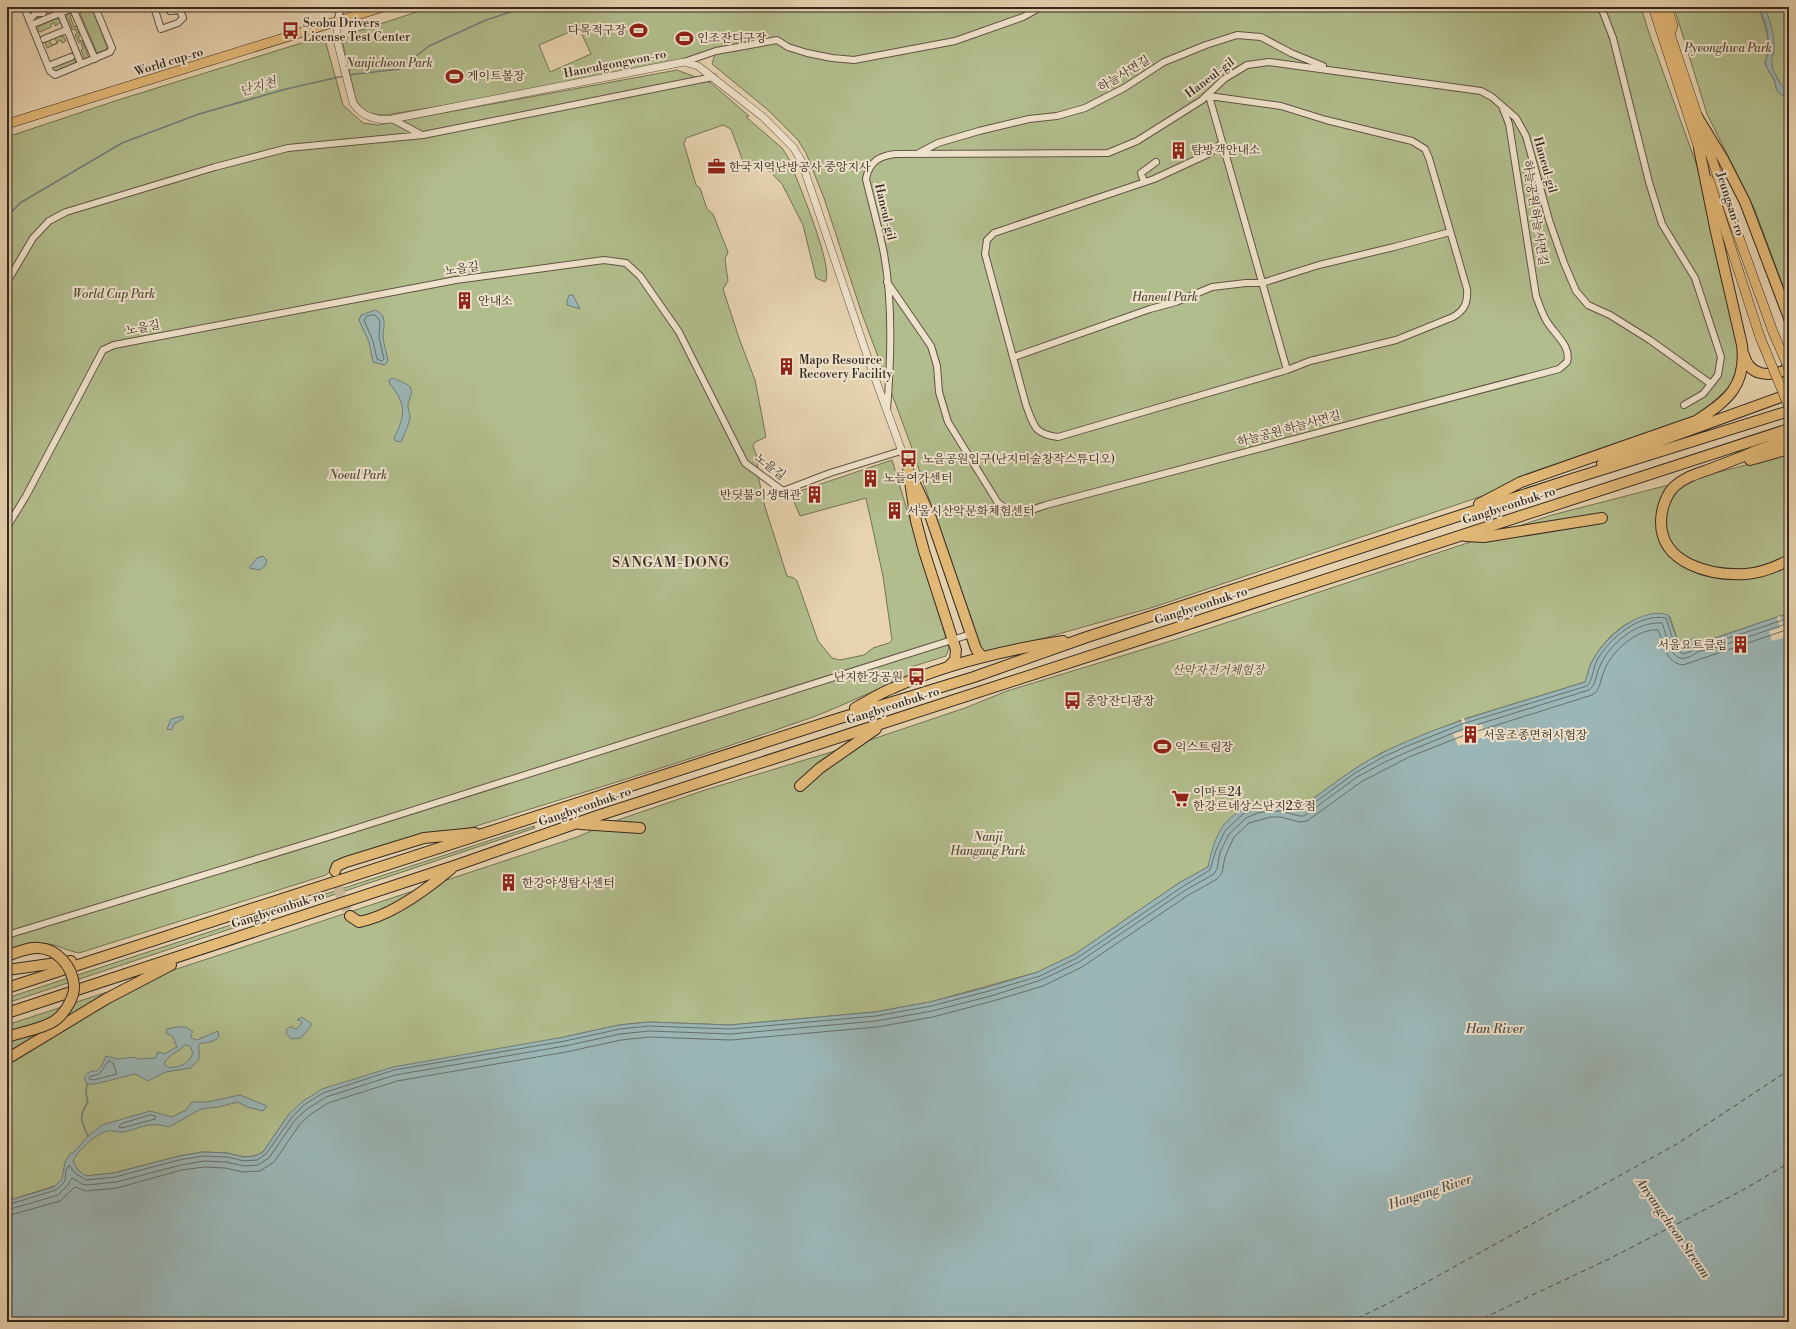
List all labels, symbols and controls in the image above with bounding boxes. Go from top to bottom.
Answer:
place label: Seobu Drivers License Test Center [303,16,410,45]
bus stop icon: Seobu Drivers License Test Center [280,20,300,40]
sports icon: 다목적구장 [629,20,649,40]
place label: 다목적구장 [568,23,626,38]
sports icon: 인조잔디구장 [674,28,694,48]
place label: 인조잔디구장 [697,31,767,46]
park label: Pyeonghwa Park [1683,41,1772,56]
street label: World cup-ro [132,44,205,80]
street label: Haneulgongwon-ro [562,47,668,81]
street label: 하늘사면길 [1095,53,1153,95]
street label: Haneul-gil [1182,54,1238,101]
park label: Nanjicheon Park [344,56,433,71]
sports icon: 게이트볼장 [444,66,464,86]
place label: 게이트볼장 [467,69,525,84]
water label: 난지천 [238,74,280,100]
street label: Haneul-gil [1530,135,1560,195]
building icon: 탐방객안내소 [1168,140,1188,160]
place label: 탐방객안내소 [1191,143,1261,158]
office icon: 한국지역난방공사 중앙지사 [706,157,726,177]
street label: 하늘공원 하늘사면길 [1519,159,1551,267]
place label: 한국지역난방공사 중앙지사 [729,160,871,175]
street label: Jeungsan-ro [1712,169,1747,238]
street label: Haneul-gil [871,182,899,242]
street label: 노을길 [444,259,480,279]
park label: World Cup Park [73,287,155,302]
park label: Haneul Park [1131,290,1198,305]
building icon: 안내소 [455,291,475,311]
place label: 안내소 [478,294,513,309]
street label: 노을길 [124,317,162,339]
place label: Mapo Resource Recovery Facility [799,353,892,382]
building icon: Mapo Resource Recovery Facility [776,357,796,377]
street label: 하늘공원 하늘사면길 [1235,408,1343,450]
bus stop icon: 노을공원입구(난지미술창작스튜디오) [899,449,919,469]
street label: 노을길 [752,451,788,483]
place label: 노을공원입구(난지미술창작스튜디오) [922,452,1115,467]
park label: Noeul Park [328,468,387,483]
building icon: 노들여가센터 [860,468,880,488]
place label: 노들여가센터 [883,471,953,486]
street label: Gangbyeonbuk-ro [1461,484,1558,528]
building icon: 반딧불이생태관 [804,485,824,505]
place label: 반딧불이생태관 [720,488,801,503]
building icon: 서울시산악문화체험센터 [884,501,904,521]
place label: 서울시산악문화체험센터 [907,504,1035,519]
district label: SANGAM-DONG [612,554,730,572]
street label: Gangbyeonbuk-ro [1153,584,1250,628]
building icon: 서울요트클럽 [1730,635,1750,655]
place label: 서울요트클럽 [1657,638,1727,653]
park label: 산악자전거체험장 [1172,663,1267,678]
bus stop icon: 난지한강공원 [906,667,926,687]
place label: 난지한강공원 [833,670,903,685]
street label: Gangbyeonbuk-ro [845,684,942,728]
bus stop icon: 중앙잔디광장 [1062,691,1082,711]
place label: 중앙잔디광장 [1085,694,1155,709]
building icon: 서울조종면허시험장 [1460,725,1480,745]
place label: 서울조종면허시험장 [1483,728,1588,743]
sports icon: 익스트림장 [1152,737,1172,757]
place label: 익스트림장 [1175,740,1233,755]
street label: Gangbyeonbuk-ro [537,784,633,830]
place label: 이마트24 한강르네상스난지2호점 [1193,785,1316,814]
supermarket icon: 이마트24 한강르네상스난지2호점 [1170,789,1190,809]
park label: Nanji Hangang Park [949,830,1026,859]
building icon: 한강야생탐사센터 [499,873,519,893]
place label: 한강야생탐사센터 [522,876,615,891]
street label: Gangbyeonbuk-ro [230,888,327,932]
water label: Han River [1465,1021,1525,1037]
water label: Hangang River [1386,1171,1474,1213]
water label: Anyangcheon Stream [1631,1173,1714,1282]

